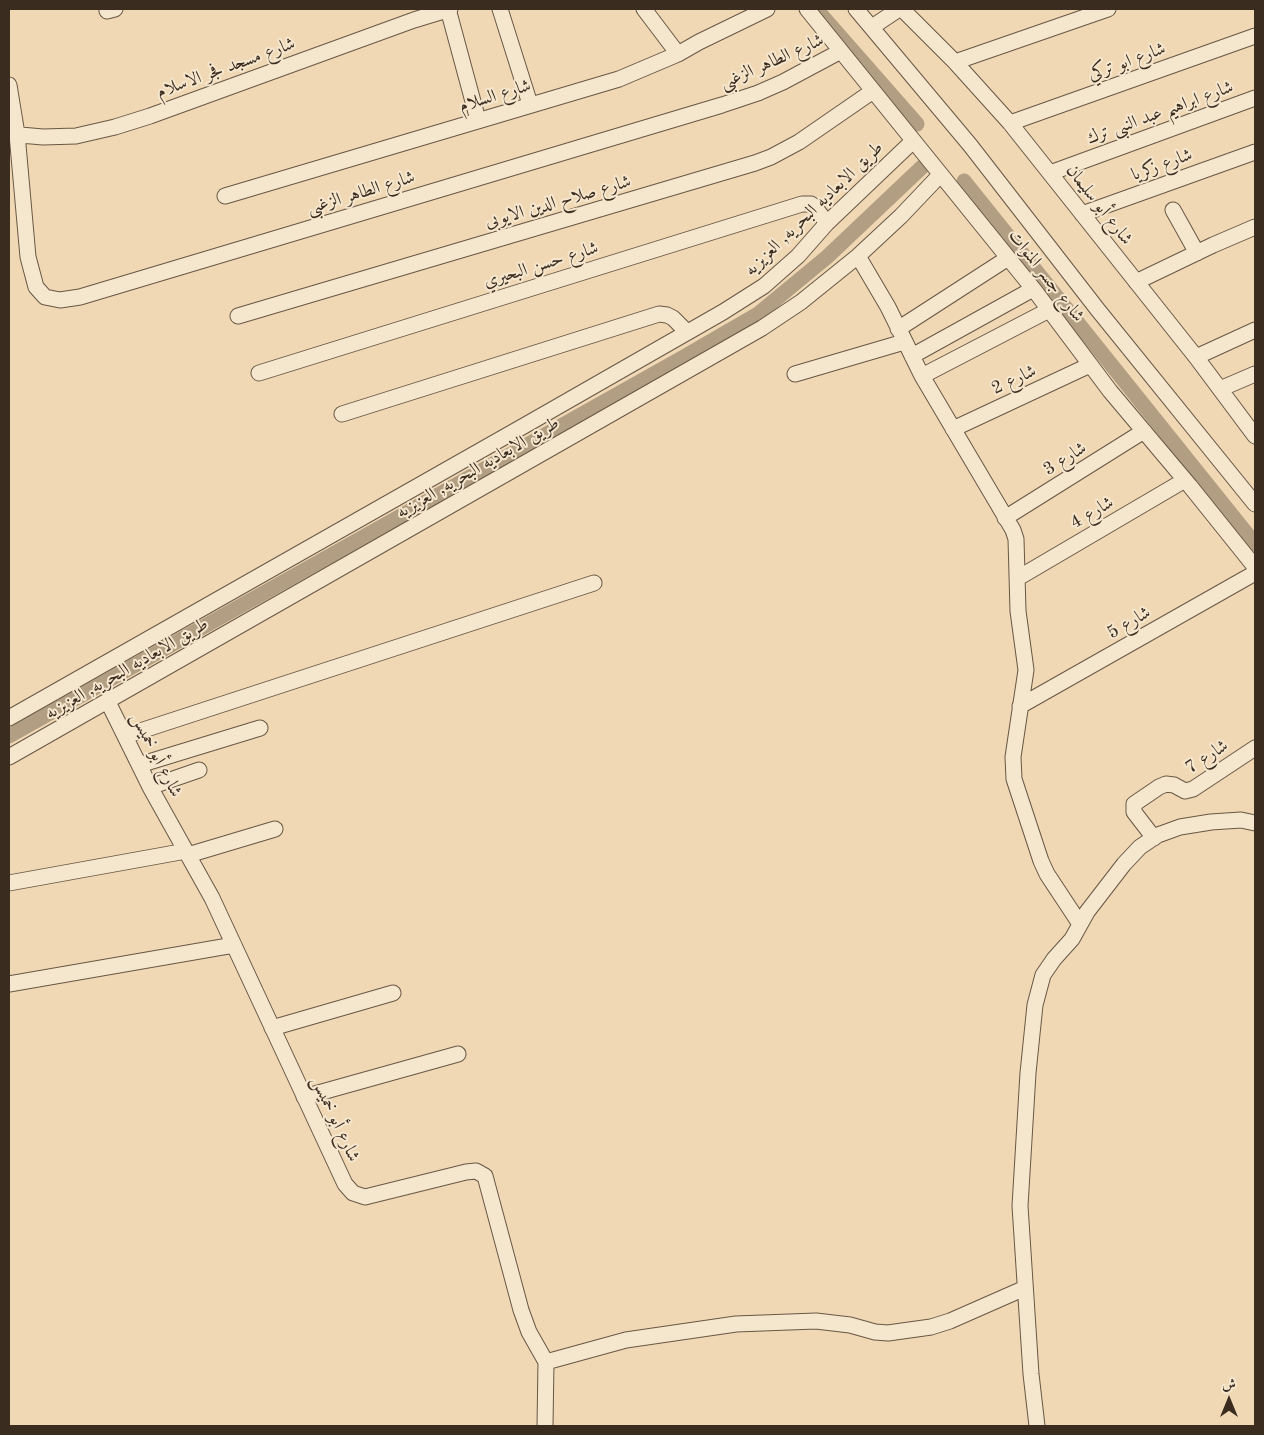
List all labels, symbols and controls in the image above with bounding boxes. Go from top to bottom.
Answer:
street label: شارع الطاهر الزغبى [717,29,827,95]
street label: شارع مسجد فجر الاسلام [154,33,298,103]
street label: شارع ابو تركي [1085,38,1169,86]
street label: شارع السلام [456,75,534,117]
street label: شارع ابراهيم عبد النبى ترك [1084,76,1236,150]
street label: طريق الابعاديه البحريه, العزيزيه [740,137,888,281]
street label: شارع زكريا [1129,144,1195,186]
street label: شارع أبو سليمان [1061,160,1137,250]
street label: شارع الطاهر الزغبى [305,166,417,220]
street label: شارع صلاح الدين الايوبى [482,171,634,233]
street label: شارع جسر المنوات [1003,225,1089,327]
street label: شارع حسن البحيري [481,237,601,293]
street label: شارع 2 [988,360,1040,400]
street label: طريق الابعاديه البحريه, العزيزيه [393,413,563,523]
street label: شارع 3 [1039,437,1091,481]
street label: شارع 4 [1066,492,1118,534]
street label: شارع 5 [1103,602,1155,644]
street label: طريق الابعاديه البحريه, العزيزيه [42,614,212,724]
street label: شارع أبو خميس [125,709,187,801]
street label: شارع 7 [1182,735,1232,779]
street label: شارع أبو خميس [306,1073,364,1165]
north arrow [1204,1375,1254,1425]
text: ش [1222,1378,1236,1392]

